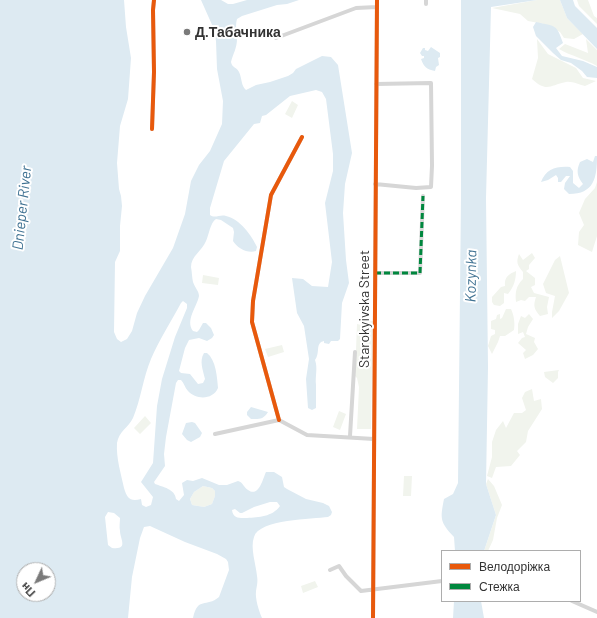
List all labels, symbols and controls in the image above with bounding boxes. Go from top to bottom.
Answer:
place label: Д.Табачника [195,24,281,40]
marker: Д.Табачника [182,27,192,37]
water label: Dnieper River [9,165,35,251]
street label: Starokyivska Street [356,250,372,368]
water label: Kozynka [462,250,480,302]
legend [441,550,581,602]
text: Велодоріжка [479,559,550,573]
north arrow [16,562,56,602]
text: Стежка [479,579,520,593]
text: Пн [18,580,37,600]

